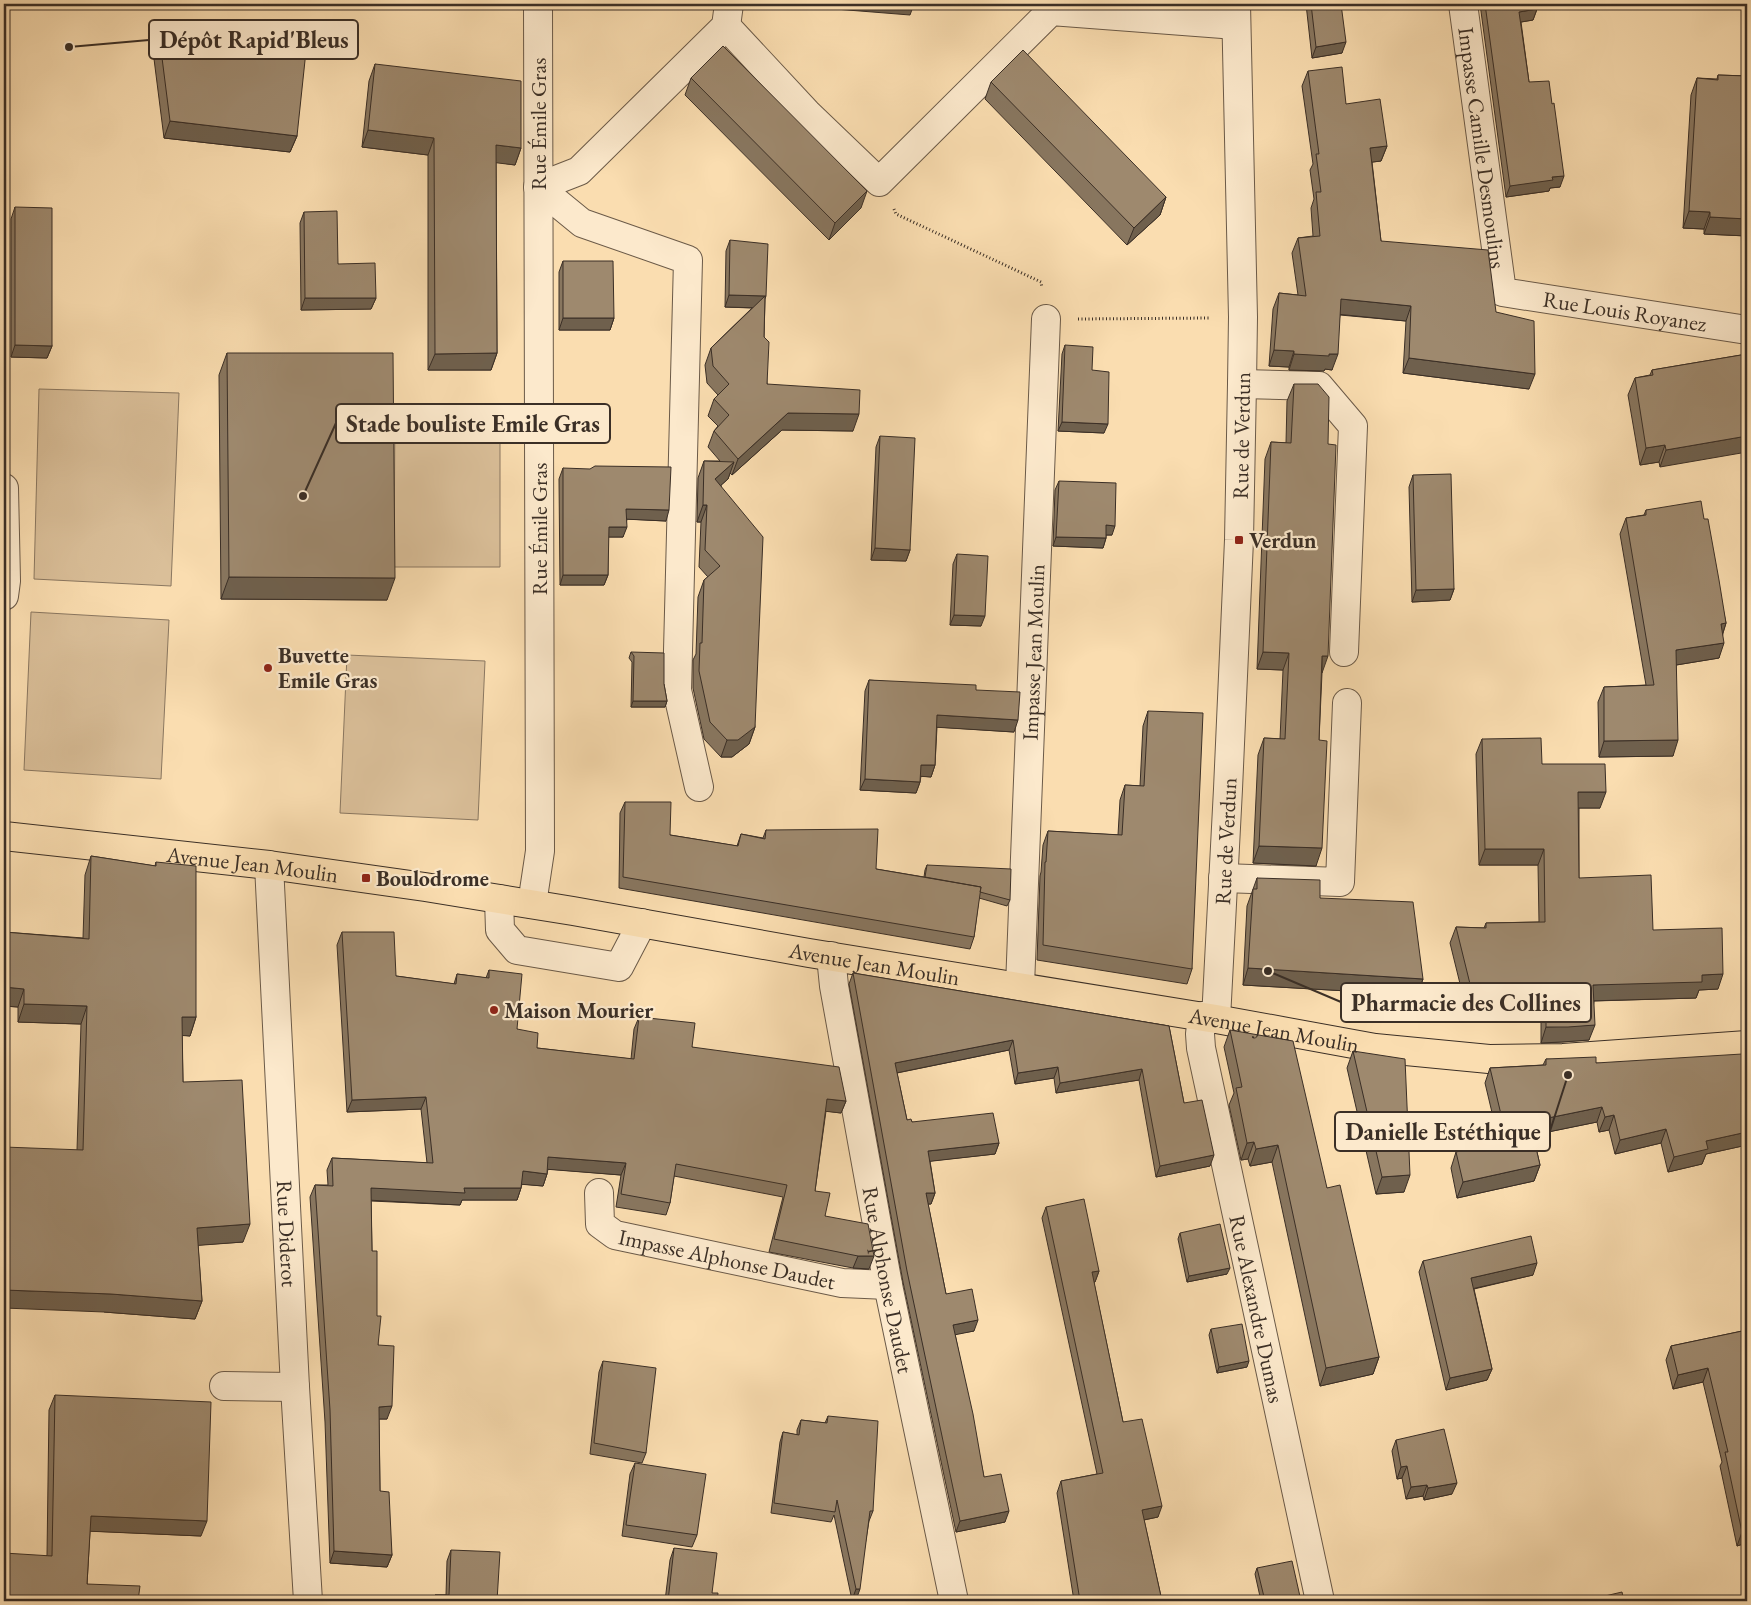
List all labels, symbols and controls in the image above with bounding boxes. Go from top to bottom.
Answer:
callout: Dépôt Rapid'Bleus [149,20,358,59]
text: Dépôt Rapid'Bleus [159,24,349,55]
street label: Impasse Camille Desmoulins [1451,25,1513,270]
street label: Rue Émile Gras [524,58,553,190]
street label: Rue Louis Royanez [1541,285,1709,339]
street label: Rue de Verdun [1226,371,1257,500]
callout: Stade bouliste Emile Gras [336,404,610,443]
text: Stade bouliste Emile Gras [346,408,600,439]
street label: Rue Émile Gras [525,463,554,595]
place label: Verdun [1249,526,1317,555]
marker: Verdun [1233,534,1245,546]
street label: Impasse Jean Moulin [1016,563,1051,741]
place label: Buvette Emile Gras [278,641,377,695]
marker: Buvette Emile Gras [262,662,274,674]
street label: Rue de Verdun [1208,777,1244,906]
street label: Avenue Jean Moulin [164,840,340,890]
place label: Boulodrome [376,864,489,893]
marker: Boulodrome [360,872,372,884]
street label: Avenue Jean Moulin [786,936,962,992]
callout: Pharmacie des Collines [1341,983,1591,1022]
text: Pharmacie des Collines [1351,987,1581,1018]
place label: Maison Mourier [504,996,654,1025]
street label: Avenue Jean Moulin [1186,1001,1362,1060]
marker: Maison Mourier [488,1004,500,1016]
callout: Danielle Estéthique [1335,1112,1550,1151]
text: Danielle Estéthique [1345,1116,1541,1148]
street label: Rue Diderot [270,1179,304,1288]
street label: Rue Alphonse Daudet [856,1184,920,1376]
street label: Rue Alexandre Dumas [1222,1212,1291,1406]
street label: Impasse Alphonse Daudet [616,1222,838,1296]

